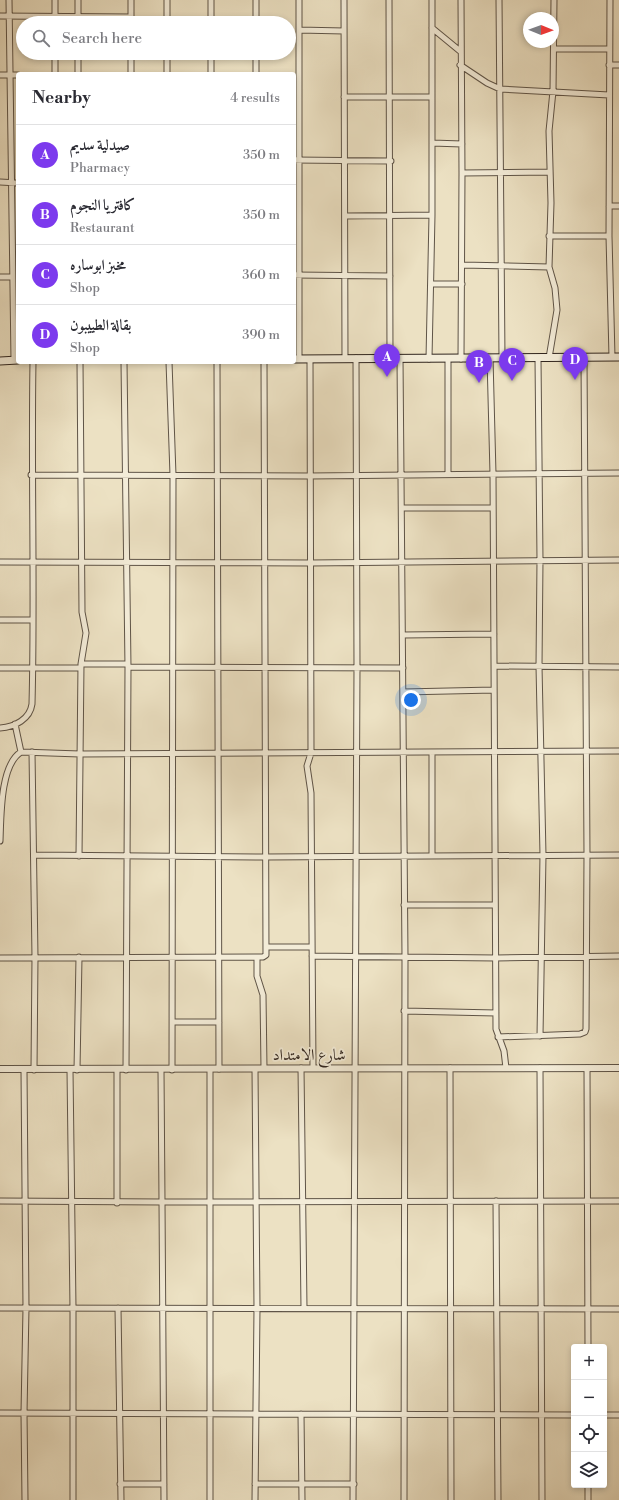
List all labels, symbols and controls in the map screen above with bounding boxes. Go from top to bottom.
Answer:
north arrow [523,12,559,48]
search box [16,16,296,60]
icon: search [30,27,52,49]
text: Search here [62,29,142,48]
text: Nearby [32,87,91,109]
text: 4 results [230,90,280,106]
text: صيدلية سديم [70,136,130,155]
text: A [40,147,50,163]
text: 350 m [243,147,280,163]
text: Pharmacy [70,160,130,176]
text: كافتريا النجوم [70,196,135,215]
text: B [40,207,50,223]
text: 350 m [243,207,280,223]
text: Restaurant [70,220,135,236]
text: مخبز ابوساره [70,256,126,275]
text: C [40,267,50,283]
text: 360 m [242,267,280,283]
text: Shop [70,280,100,296]
text: بقالة الطييبون [70,316,131,335]
text: D [40,327,50,343]
text: 390 m [242,327,280,343]
text: Shop [70,340,100,356]
pin: A [374,344,400,377]
pin: D [562,347,588,380]
pin: C [499,348,525,381]
pin: B [466,350,492,383]
your location [401,690,421,710]
street label: شارع الامتداد [272,1045,346,1068]
map controls [571,1344,607,1488]
button: + [571,1344,607,1380]
button: − [571,1380,607,1416]
button: locate [571,1416,607,1452]
button: layers [571,1452,607,1488]

